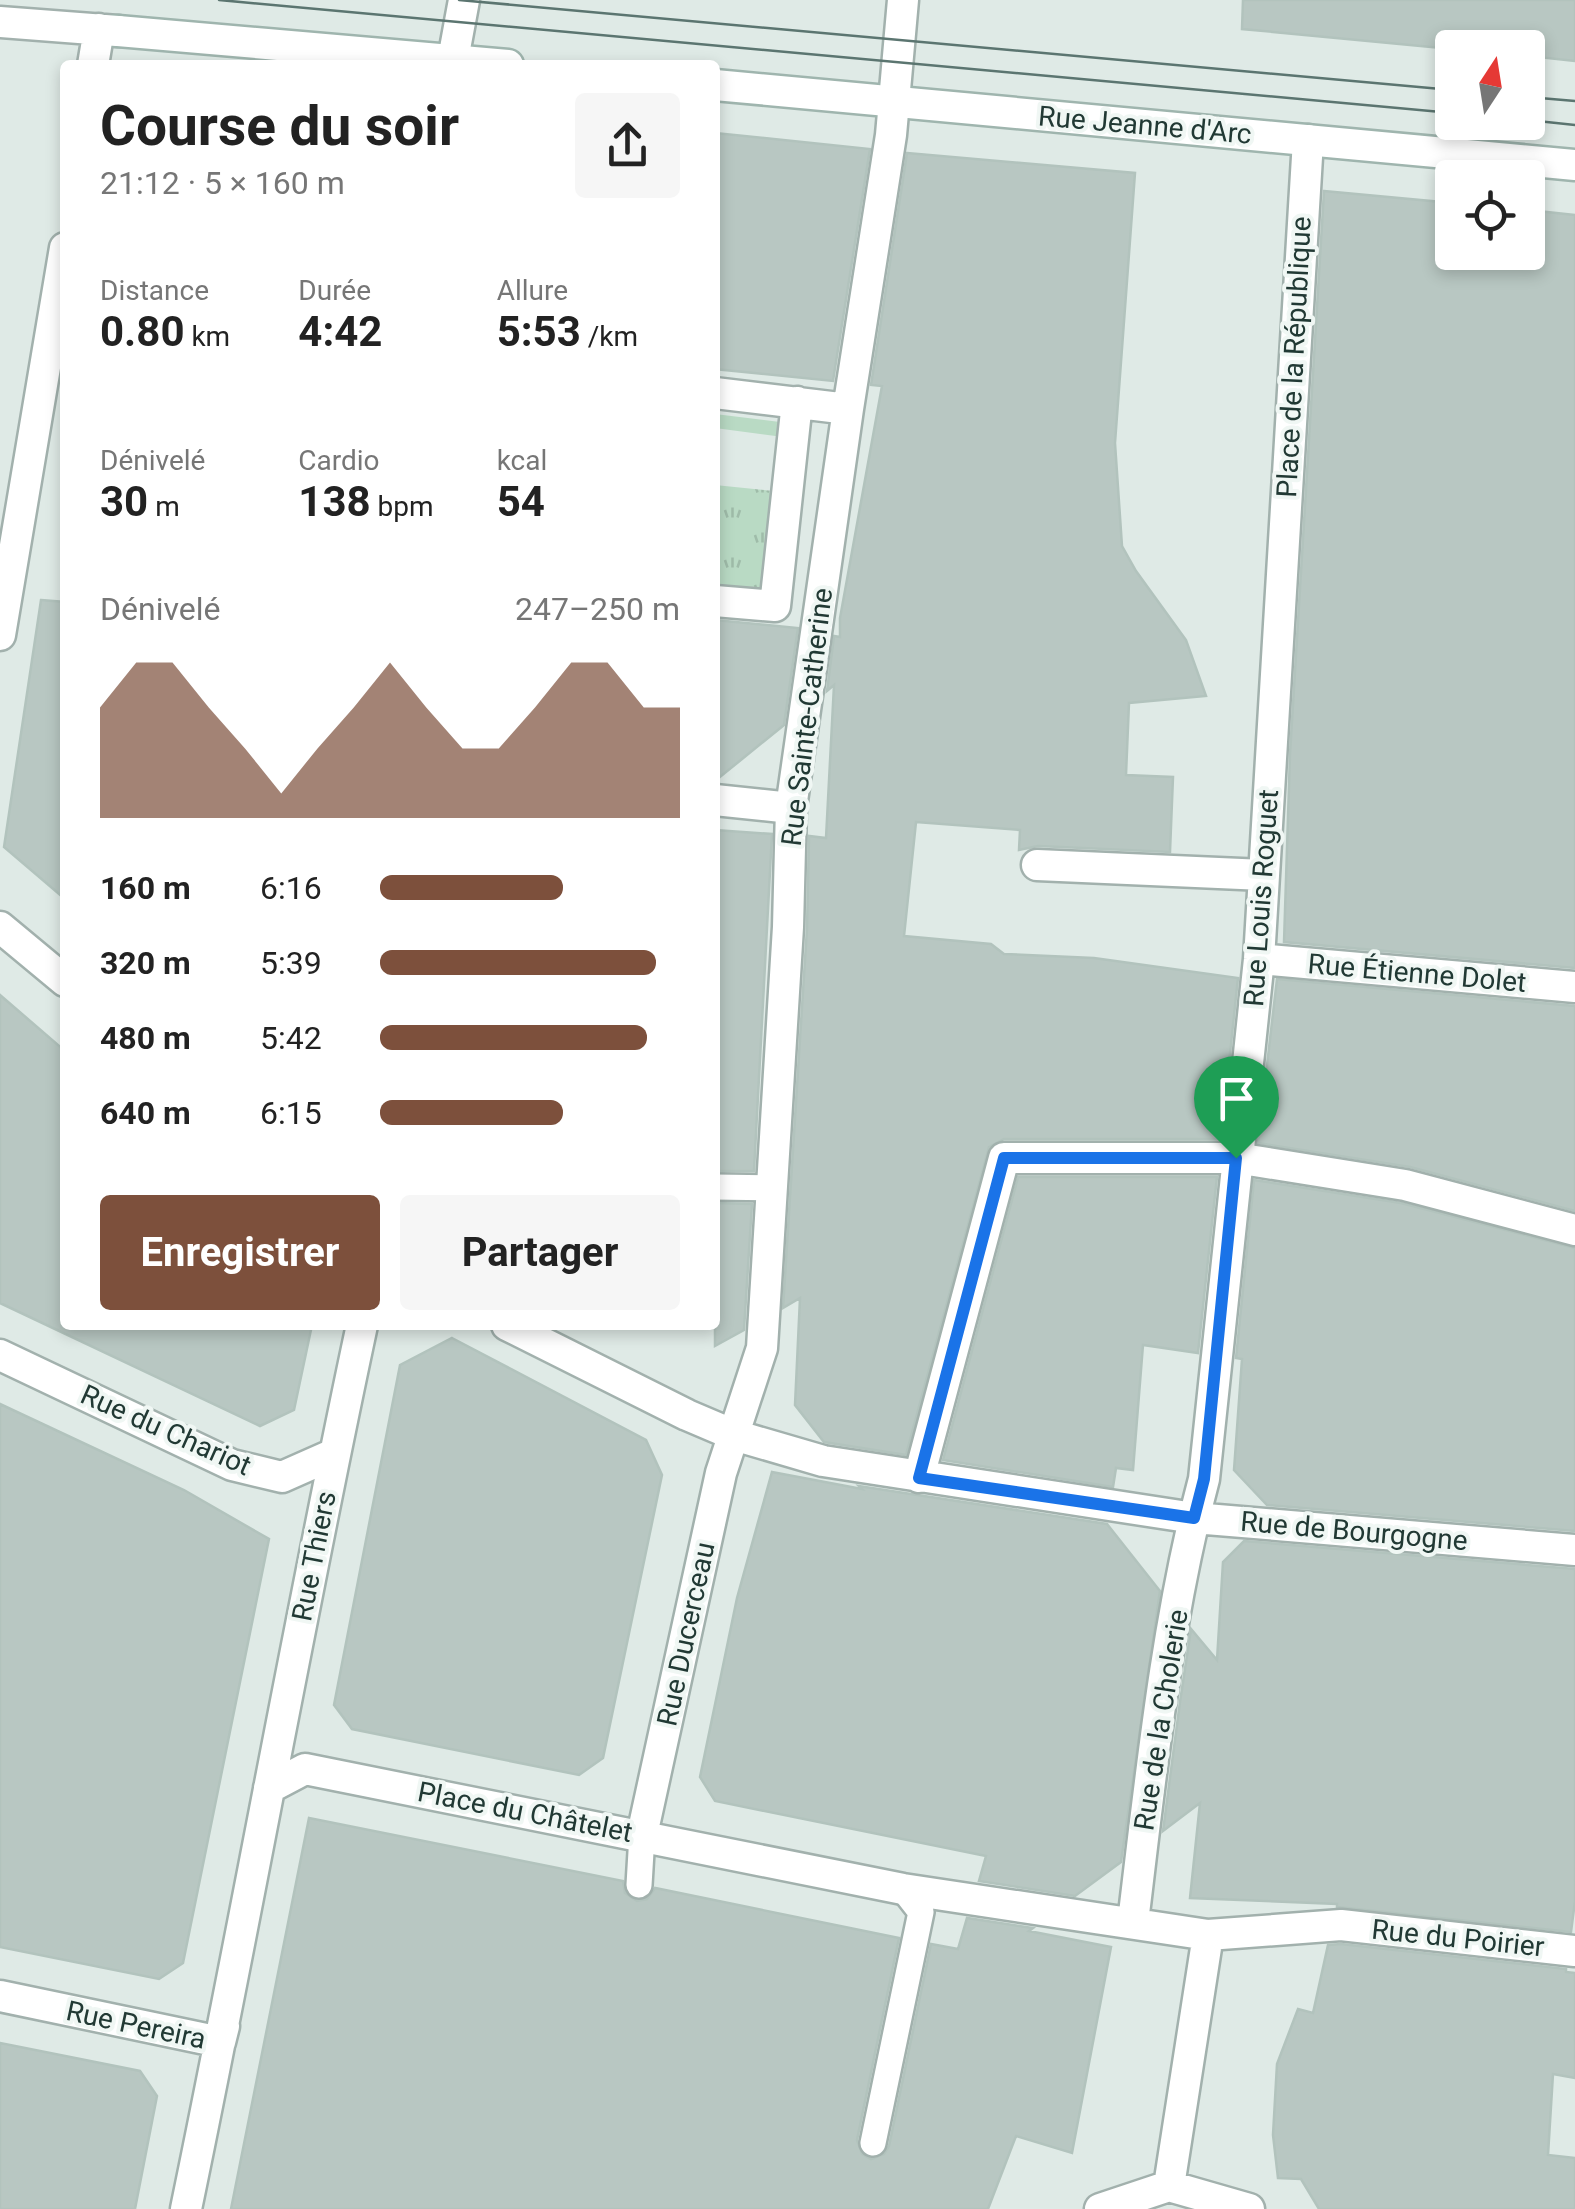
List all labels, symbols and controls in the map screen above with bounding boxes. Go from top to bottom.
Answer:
north arrow [1435,30,1545,140]
map controls [1435,30,1545,270]
button: share [575,93,680,198]
text: Course du soir [100,94,459,158]
street label: Rue Jeanne d'Arc [1037,99,1253,151]
button: locate [1435,160,1545,270]
text: 21:12 · 5 × 160 m [100,164,345,202]
street label: Place de la République [1270,216,1318,498]
text: Distance [100,274,209,307]
text: Durée [298,274,371,307]
text: Allure [497,274,568,307]
text: 0.80 [100,307,184,356]
text: 4:42 [298,307,382,356]
text: 5:53 [497,307,581,356]
text: km [184,320,230,353]
text: /km [581,320,638,353]
text: Dénivelé [100,444,205,477]
text: Cardio [298,444,380,477]
text: kcal [497,444,547,477]
text: 30 [100,477,148,526]
text: 138 [298,477,371,526]
text: 54 [497,477,545,526]
text: m [148,490,180,523]
text: bpm [371,490,434,523]
street label: Rue Sainte-Catherine [775,586,839,848]
text: Dénivelé [100,590,220,628]
text: 247–250 m [515,590,680,628]
street label: Rue Louis Roguet [1237,788,1285,1008]
text: 160 m [100,869,191,907]
text: 6:16 [260,869,322,907]
text: 320 m [100,944,191,982]
text: 5:39 [260,944,322,982]
street label: Rue Étienne Dolet [1306,947,1528,999]
text: 480 m [100,1019,191,1057]
text: 5:42 [260,1019,322,1057]
pin [1194,1056,1279,1159]
icon: arrive [1209,1071,1264,1126]
text: 640 m [100,1094,191,1132]
text: 6:15 [260,1094,322,1132]
button: Enregistrer [100,1195,380,1310]
button: Partager [400,1195,680,1310]
street label: Rue du Chariot [76,1378,256,1482]
street label: Rue Thiers [285,1488,343,1624]
street label: Rue de Bourgogne [1239,1505,1469,1557]
street label: Rue Ducerceau [650,1539,722,1729]
street label: Rue de la Cholerie [1127,1607,1195,1833]
street label: Place du Châtelet [415,1775,635,1849]
street label: Rue du Poirier [1370,1913,1547,1964]
street label: Rue Pereira [63,1994,209,2056]

